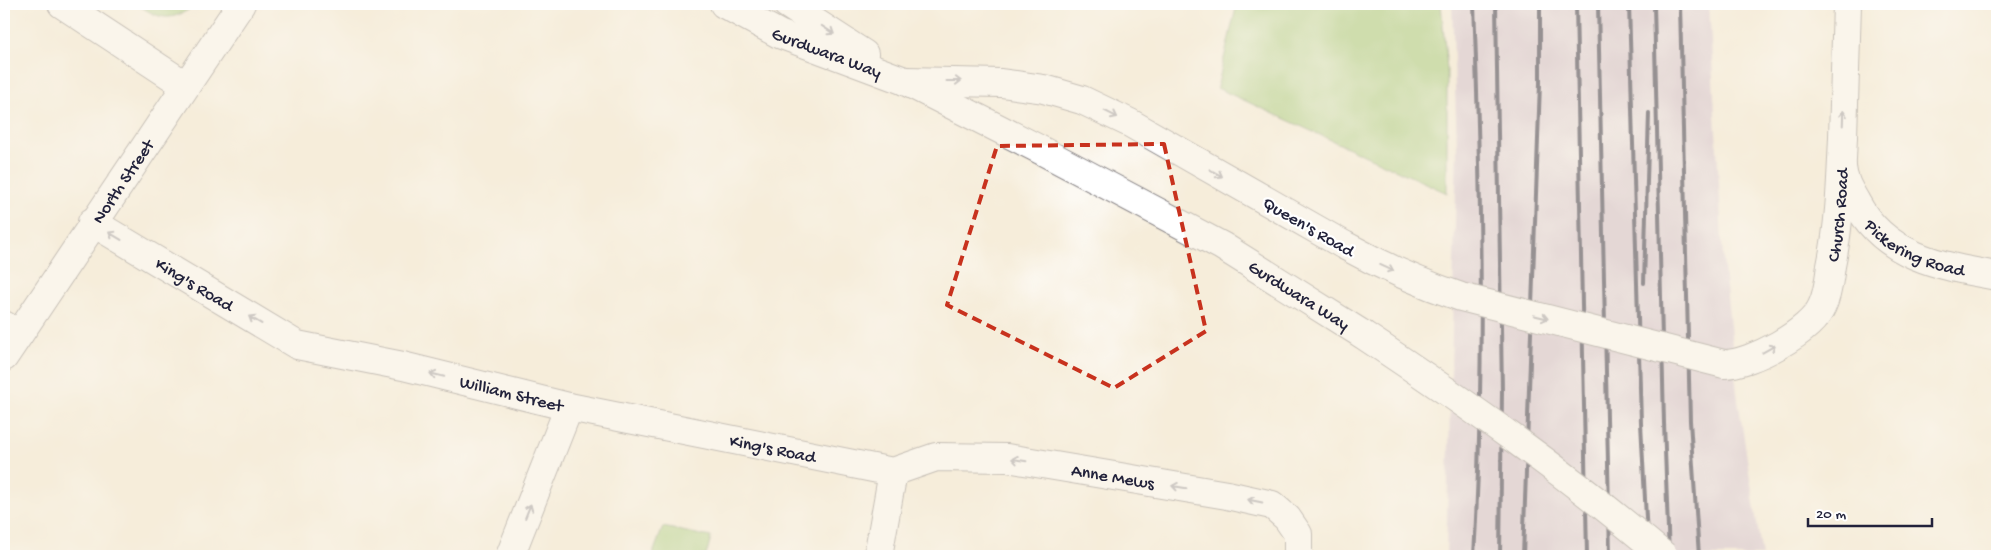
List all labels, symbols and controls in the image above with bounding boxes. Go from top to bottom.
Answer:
street label: Gurdwara Way [767,24,884,84]
one-way arrow [820,26,834,36]
one-way arrow [945,76,961,86]
one-way arrow [1103,110,1118,119]
one-way arrow [1839,110,1848,126]
street label: North Street [89,135,161,228]
street label: Church Road [1824,167,1855,264]
one-way arrow [1209,168,1224,178]
street label: Queen's Road [1258,193,1359,264]
street label: Pickering Road [1858,215,1968,283]
one-way arrow [109,231,123,241]
street label: King's Road [151,254,238,318]
street label: Gurdwara Way [1244,257,1353,337]
one-way arrow [1379,264,1394,274]
one-way arrow [1533,313,1549,322]
one-way arrow [248,314,262,324]
one-way arrow [1761,343,1775,353]
one-way arrow [430,370,446,379]
street label: William Street [457,372,567,419]
street label: King's Road [727,431,819,470]
one-way arrow [1011,454,1027,464]
street label: Anne Mews [1070,461,1157,496]
one-way arrow [1171,482,1187,492]
scale bar [1808,495,1932,527]
one-way arrow [1248,496,1264,506]
one-way arrow [524,504,533,519]
text: 20 m [1816,506,1846,524]

